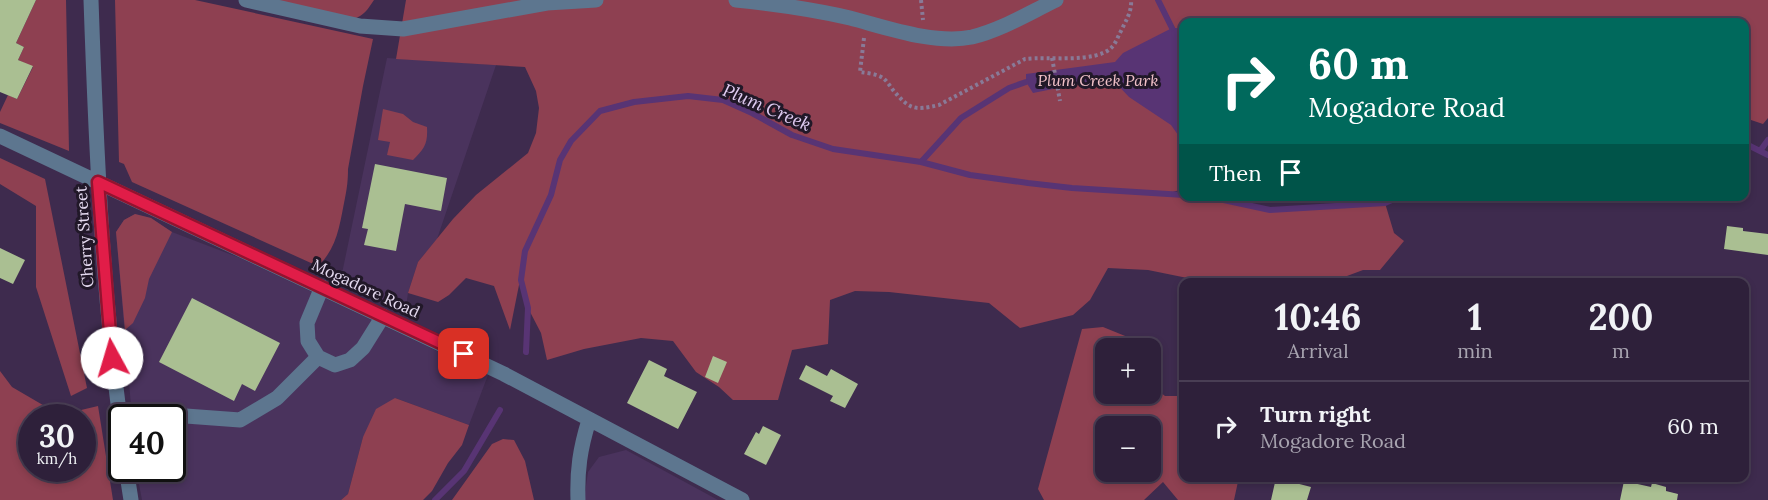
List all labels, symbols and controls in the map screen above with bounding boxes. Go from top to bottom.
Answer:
text: 60 m [1308,37,1409,91]
icon: right [1209,42,1287,120]
park label: Plum Creek Park [1037,70,1159,90]
water label: Plum Creek [719,78,815,136]
text: Mogadore Road [1308,90,1505,124]
icon: arrive [1274,156,1307,189]
text: Then [1209,159,1262,187]
street label: Cherry Street [70,185,98,288]
street label: Mogadore Road [309,254,424,322]
text: 10:46 [1275,294,1362,340]
text: 1 [1468,294,1482,340]
text: 200 [1588,294,1653,340]
position arrow [80,326,144,390]
pin [438,328,489,379]
icon: arrive [447,337,480,370]
map controls [1095,338,1161,482]
button: + [1095,338,1161,404]
text: Arrival [1288,338,1349,363]
text: min [1457,338,1493,363]
text: m [1612,338,1630,363]
text: Turn right [1260,400,1371,428]
speed limit sign: 40 [108,404,186,482]
icon: right [1209,410,1242,443]
text: 60 m [1667,412,1719,440]
button: − [1095,416,1161,482]
text: 30 [39,417,75,455]
text: Mogadore Road [1260,428,1406,453]
text: km/h [37,449,77,468]

